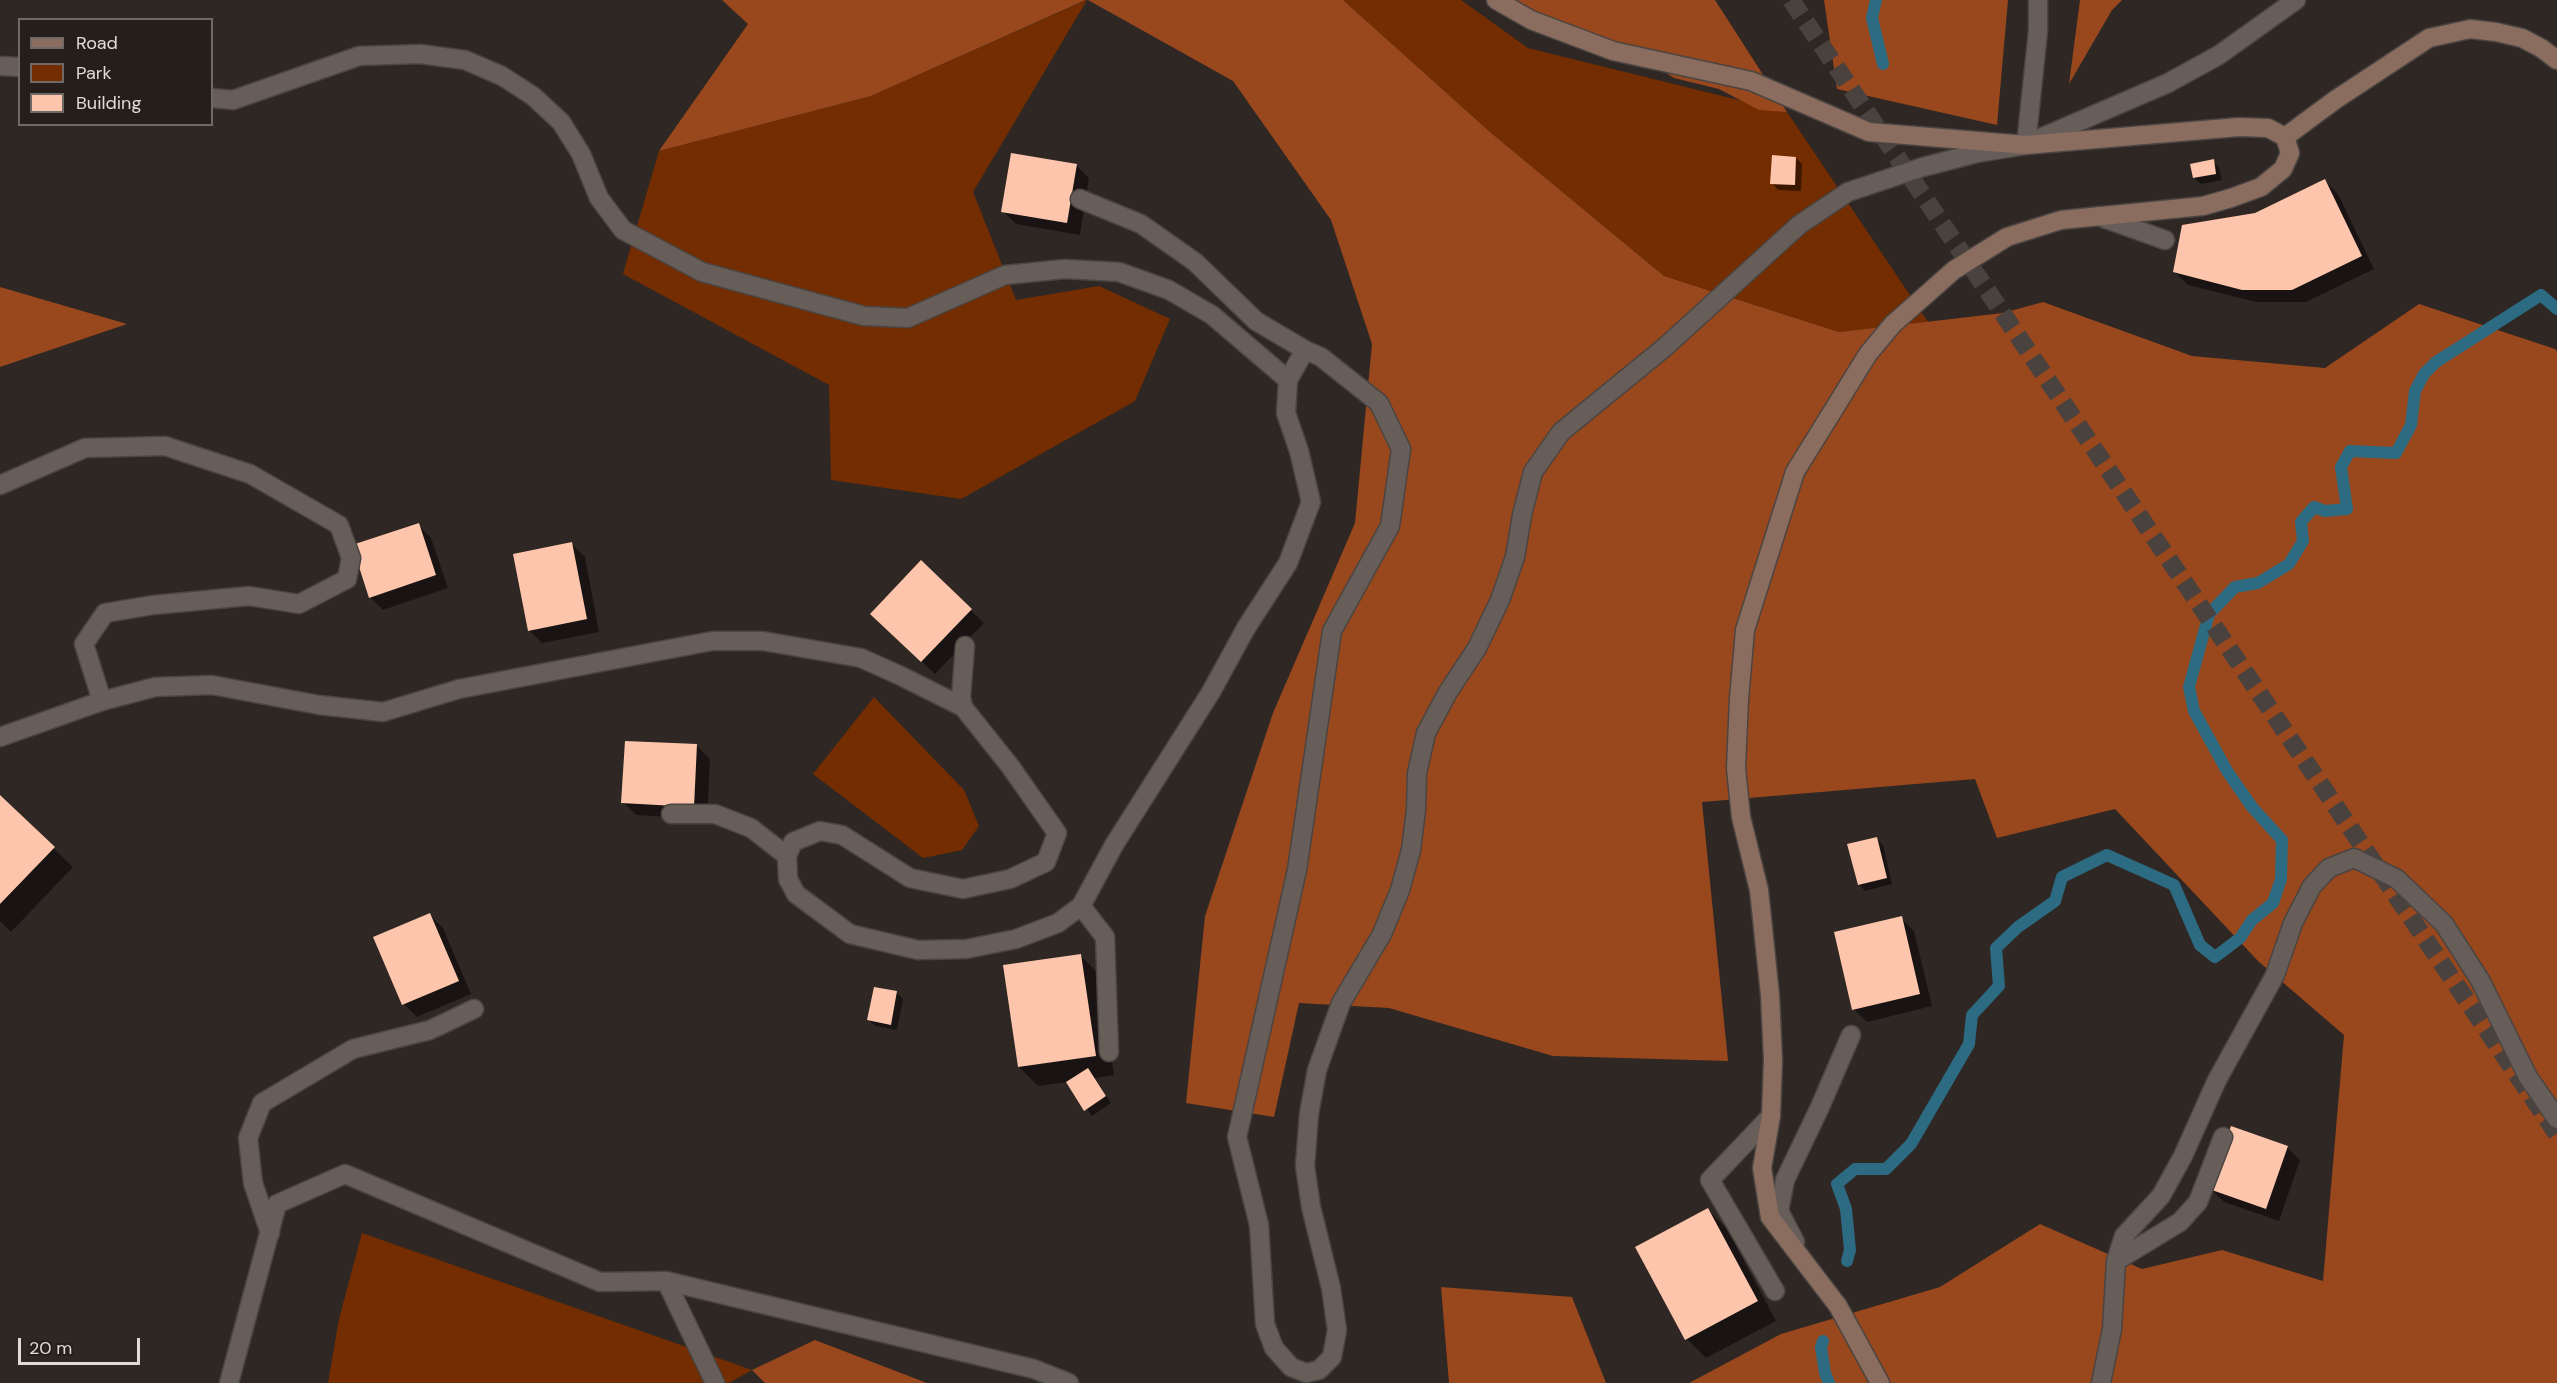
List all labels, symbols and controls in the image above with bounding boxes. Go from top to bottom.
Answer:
legend [18,18,213,126]
text: Road [76,31,118,55]
text: Park [76,61,112,85]
text: Building [76,91,141,115]
scale bar [21,1326,142,1364]
text: 20 m [29,1336,72,1360]

